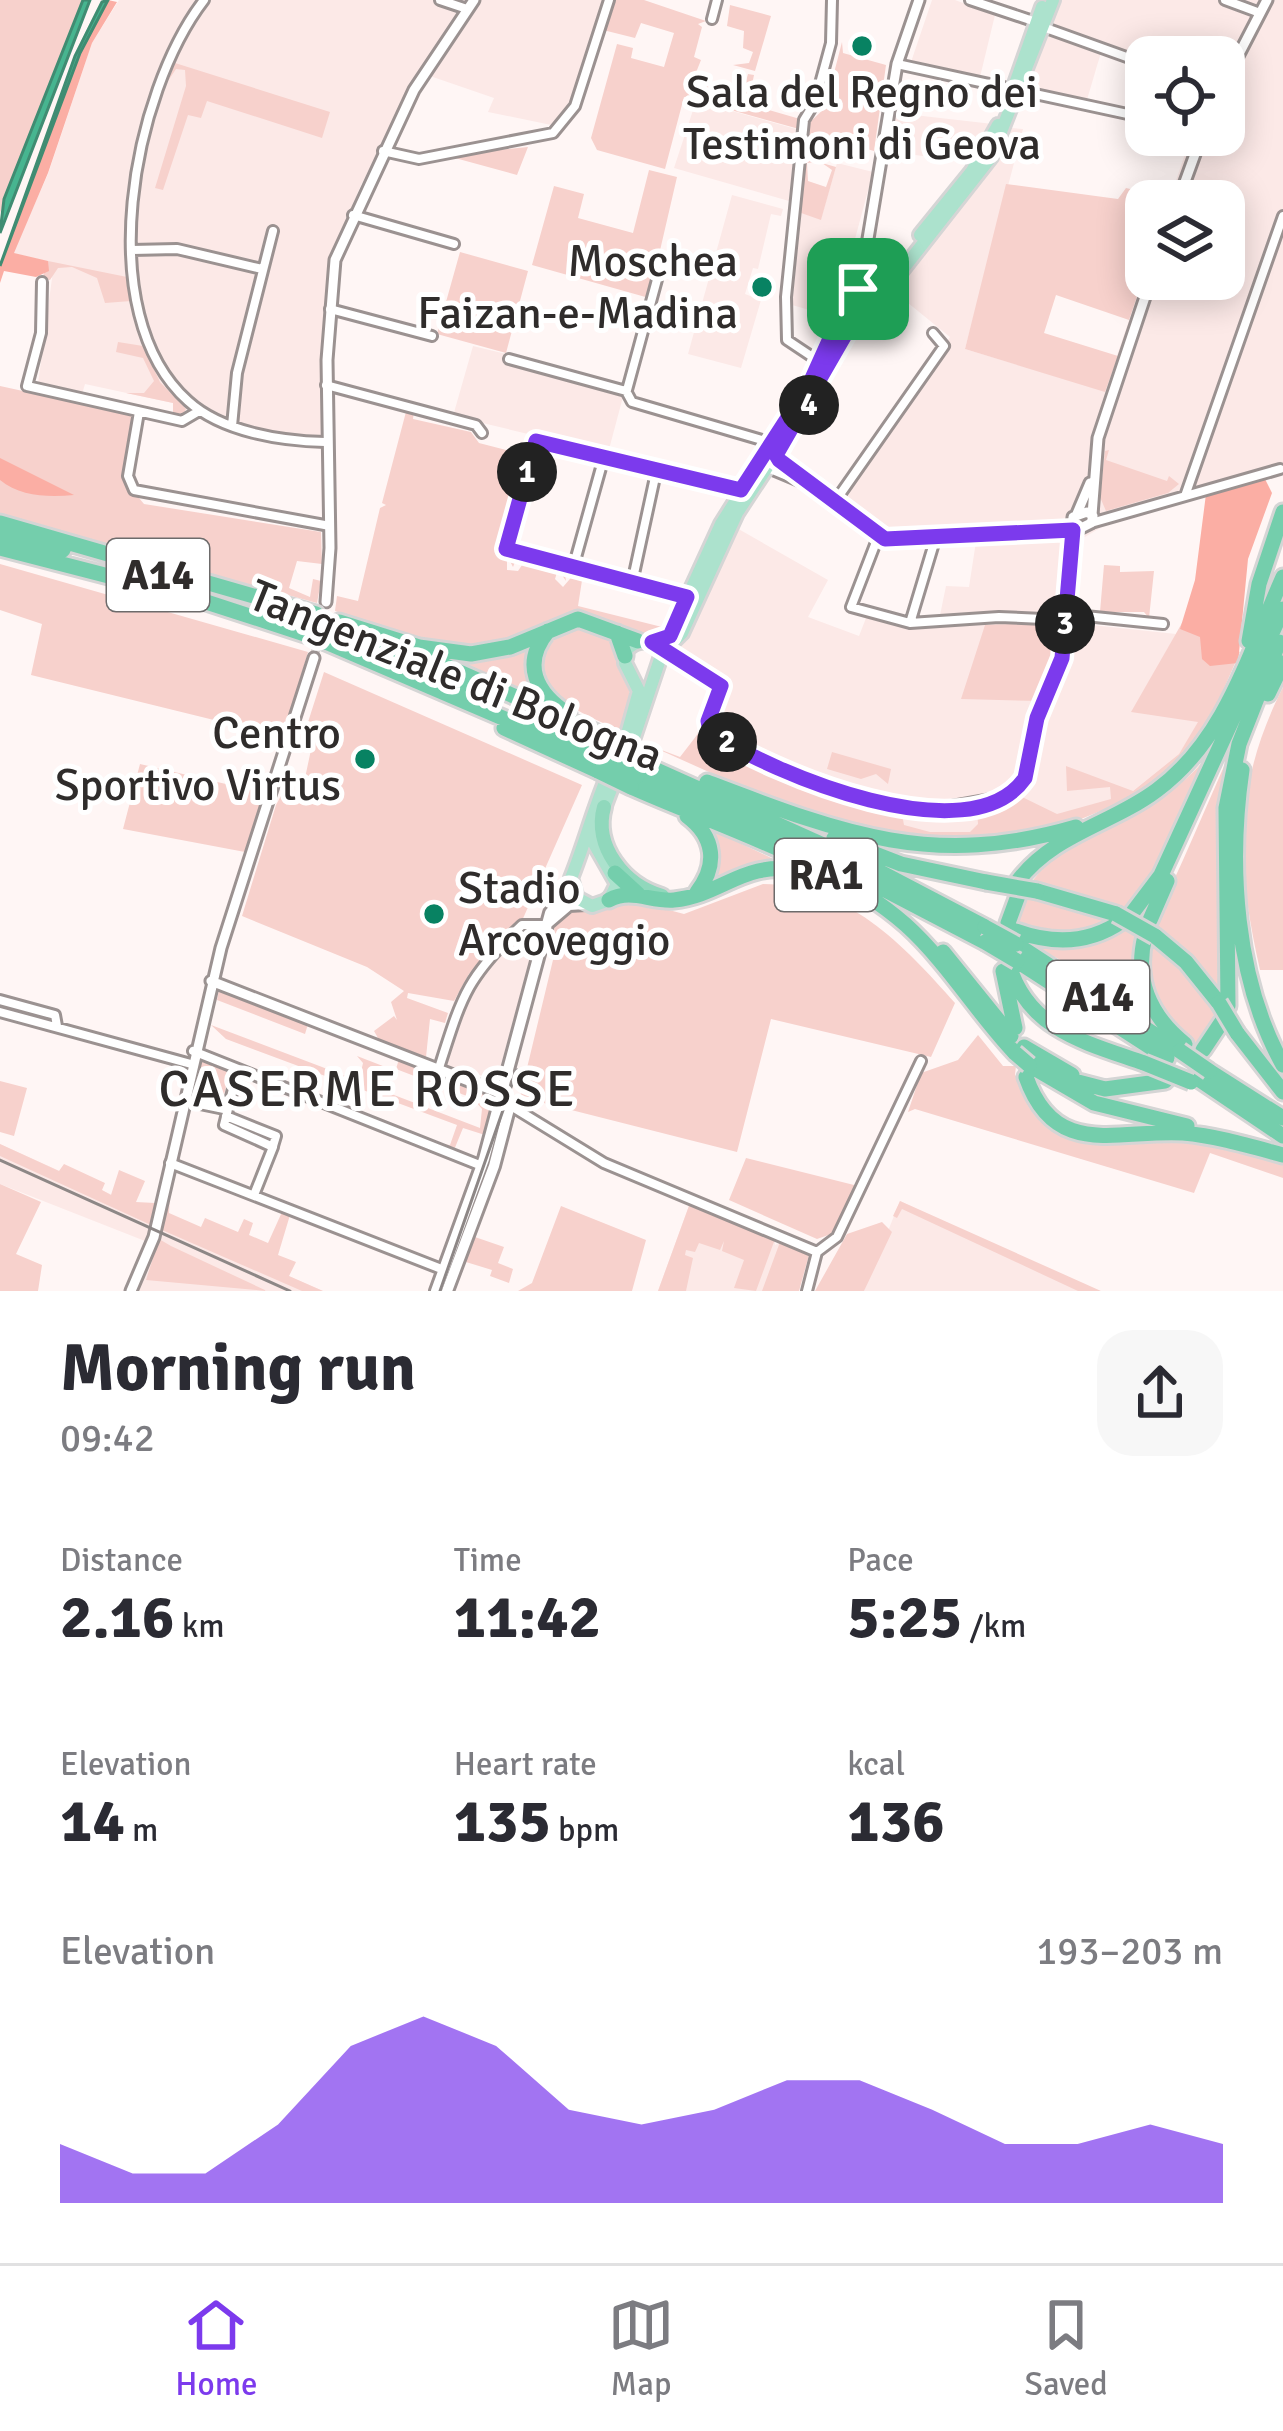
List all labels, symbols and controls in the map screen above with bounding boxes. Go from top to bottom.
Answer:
marker: Sala del Regno dei Testimoni di Geova [849,33,875,59]
map controls [1125,36,1245,300]
button: locate [1125,36,1245,156]
place label: Sala del Regno dei Testimoni di Geova [683,65,1041,172]
button: layers [1125,180,1245,300]
place label: Moschea Faizan-e-Madina [417,234,738,341]
pin [807,238,909,340]
icon: arrive [825,256,891,322]
marker: Moschea Faizan-e-Madina [749,274,775,300]
pin: 4 [779,375,839,435]
text: 4 [800,384,818,425]
pin: 1 [497,442,557,502]
text: 1 [518,451,536,492]
road number: A14 [107,539,209,611]
street label: Tangenziale di Bologna [241,568,671,784]
pin: 3 [1035,594,1095,654]
text: 3 [1056,603,1074,644]
place label: Centro Sportivo Virtus [55,706,341,813]
pin: 2 [697,712,757,772]
text: 2 [718,721,736,762]
marker: Centro Sportivo Virtus [352,746,378,772]
road number: RA1 [775,839,877,911]
place label: Stadio Arcoveggio [458,861,671,968]
marker: Stadio Arcoveggio [421,901,447,927]
road number: A14 [1047,961,1149,1033]
district label: CASERME ROSSE [159,1058,578,1121]
text: Morning run [60,1328,416,1409]
button: share [1097,1330,1223,1456]
text: 09:42 [60,1414,155,1462]
text: Distance [60,1540,183,1581]
text: Time [454,1540,522,1581]
text: Pace [847,1540,914,1581]
text: 2.16 [60,1581,174,1655]
text: 11:42 [454,1581,601,1655]
text: 5:25 [847,1581,962,1655]
text: km [174,1606,225,1647]
text: /km [962,1606,1026,1647]
text: Elevation [60,1744,191,1785]
text: Heart rate [454,1744,597,1785]
text: kcal [847,1744,905,1785]
text: 14 [60,1785,125,1859]
text: 135 [454,1785,551,1859]
text: 136 [847,1785,945,1859]
text: m [125,1810,158,1851]
text: bpm [551,1810,619,1851]
text: Elevation [60,1927,215,1975]
text: 193–203 m [1036,1927,1223,1975]
tab: Home [175,2292,258,2405]
tab: Map [608,2292,674,2405]
tab: Saved [1025,2292,1108,2405]

